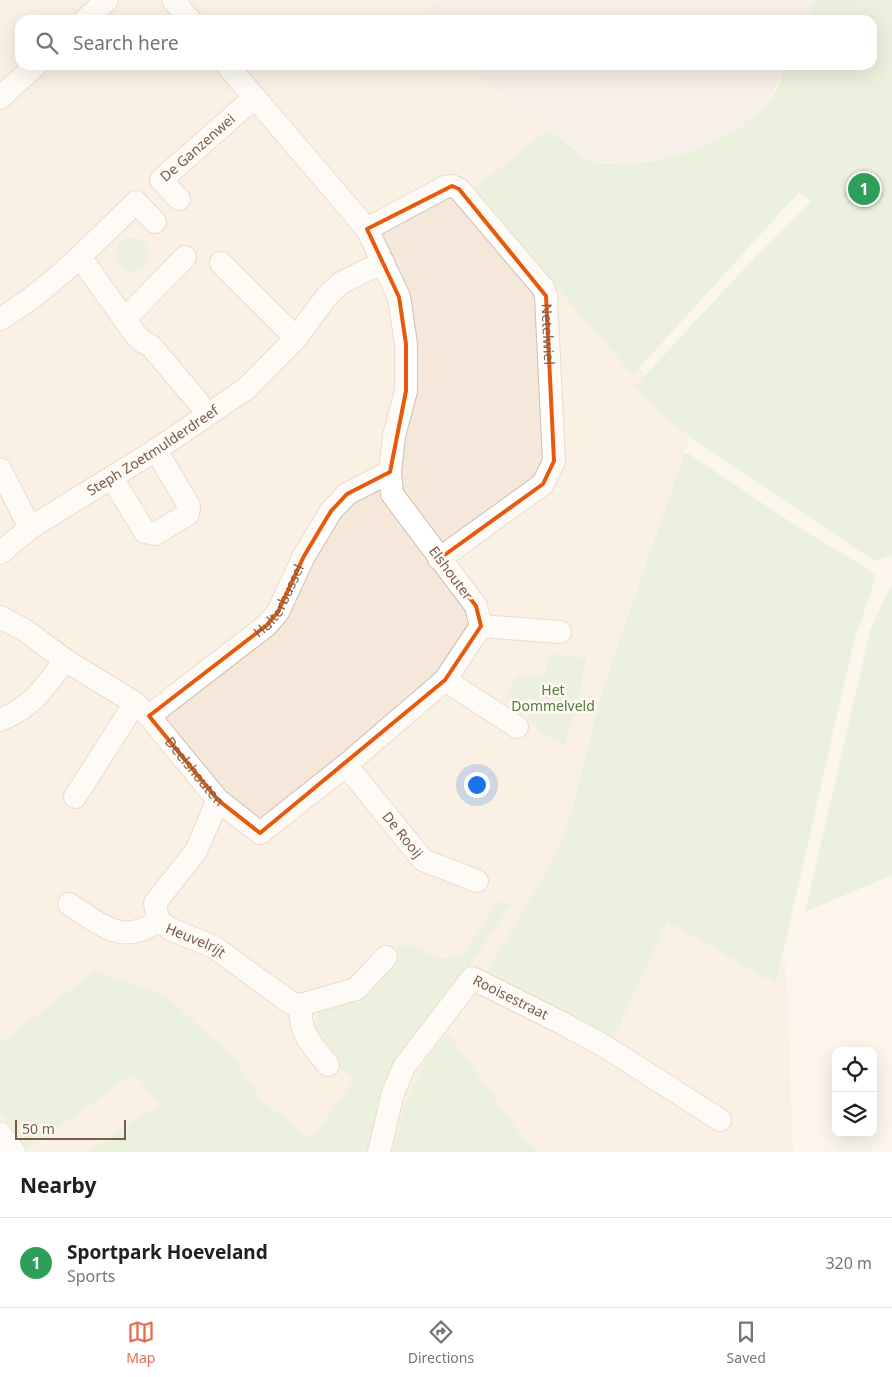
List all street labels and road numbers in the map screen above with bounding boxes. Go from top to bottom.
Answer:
street label: De Ganzenwei [156,109,239,186]
street label: Netelwiel [537,303,559,365]
street label: Steph Zoetmulderdreef [83,400,223,500]
street label: Elshouter [425,542,478,604]
street label: Hulterbussel [249,561,308,641]
street label: Deelshouten [161,733,228,810]
street label: De Rooij [378,807,428,862]
street label: Heuvelrijt [163,918,230,962]
street label: Rooisestraat [470,970,552,1024]

